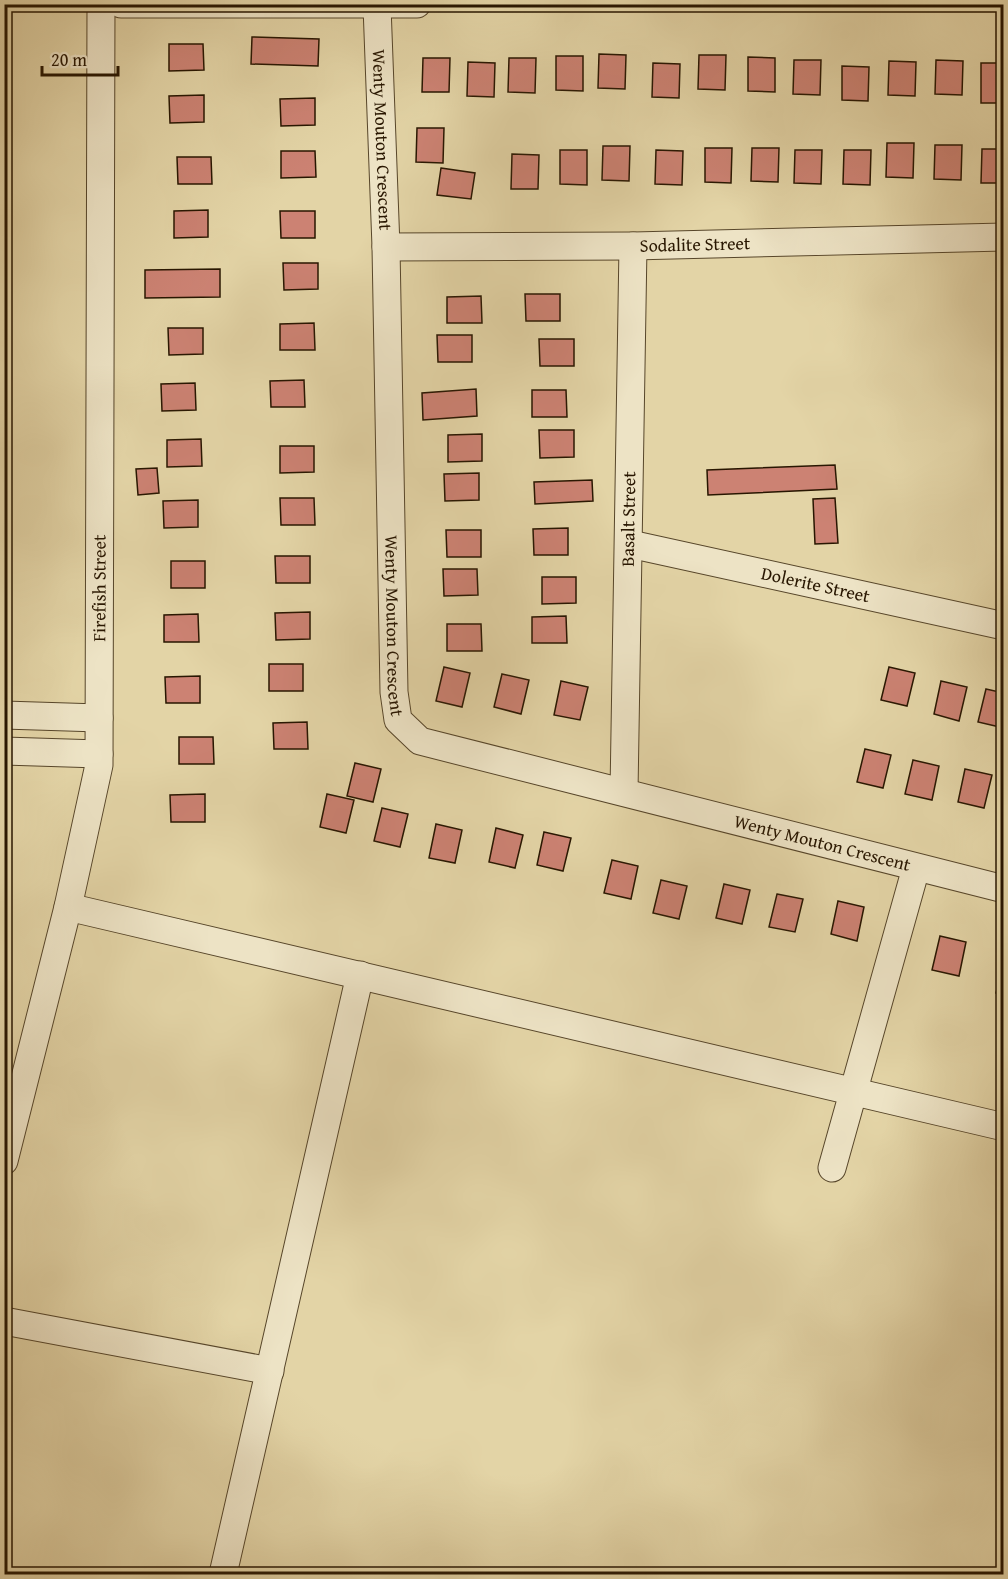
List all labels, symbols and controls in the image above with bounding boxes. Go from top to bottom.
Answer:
scale bar [42,39,118,77]
text: 20 m [51,46,87,73]
street label: Wenty Mouton Crescent [366,49,399,232]
street label: Sodalite Street [639,229,751,259]
street label: Basalt Street [614,470,642,567]
street label: Firefish Street [85,534,113,642]
street label: Wenty Mouton Crescent [378,535,411,719]
street label: Dolerite Street [759,559,873,609]
street label: Wenty Mouton Crescent [731,807,914,878]

